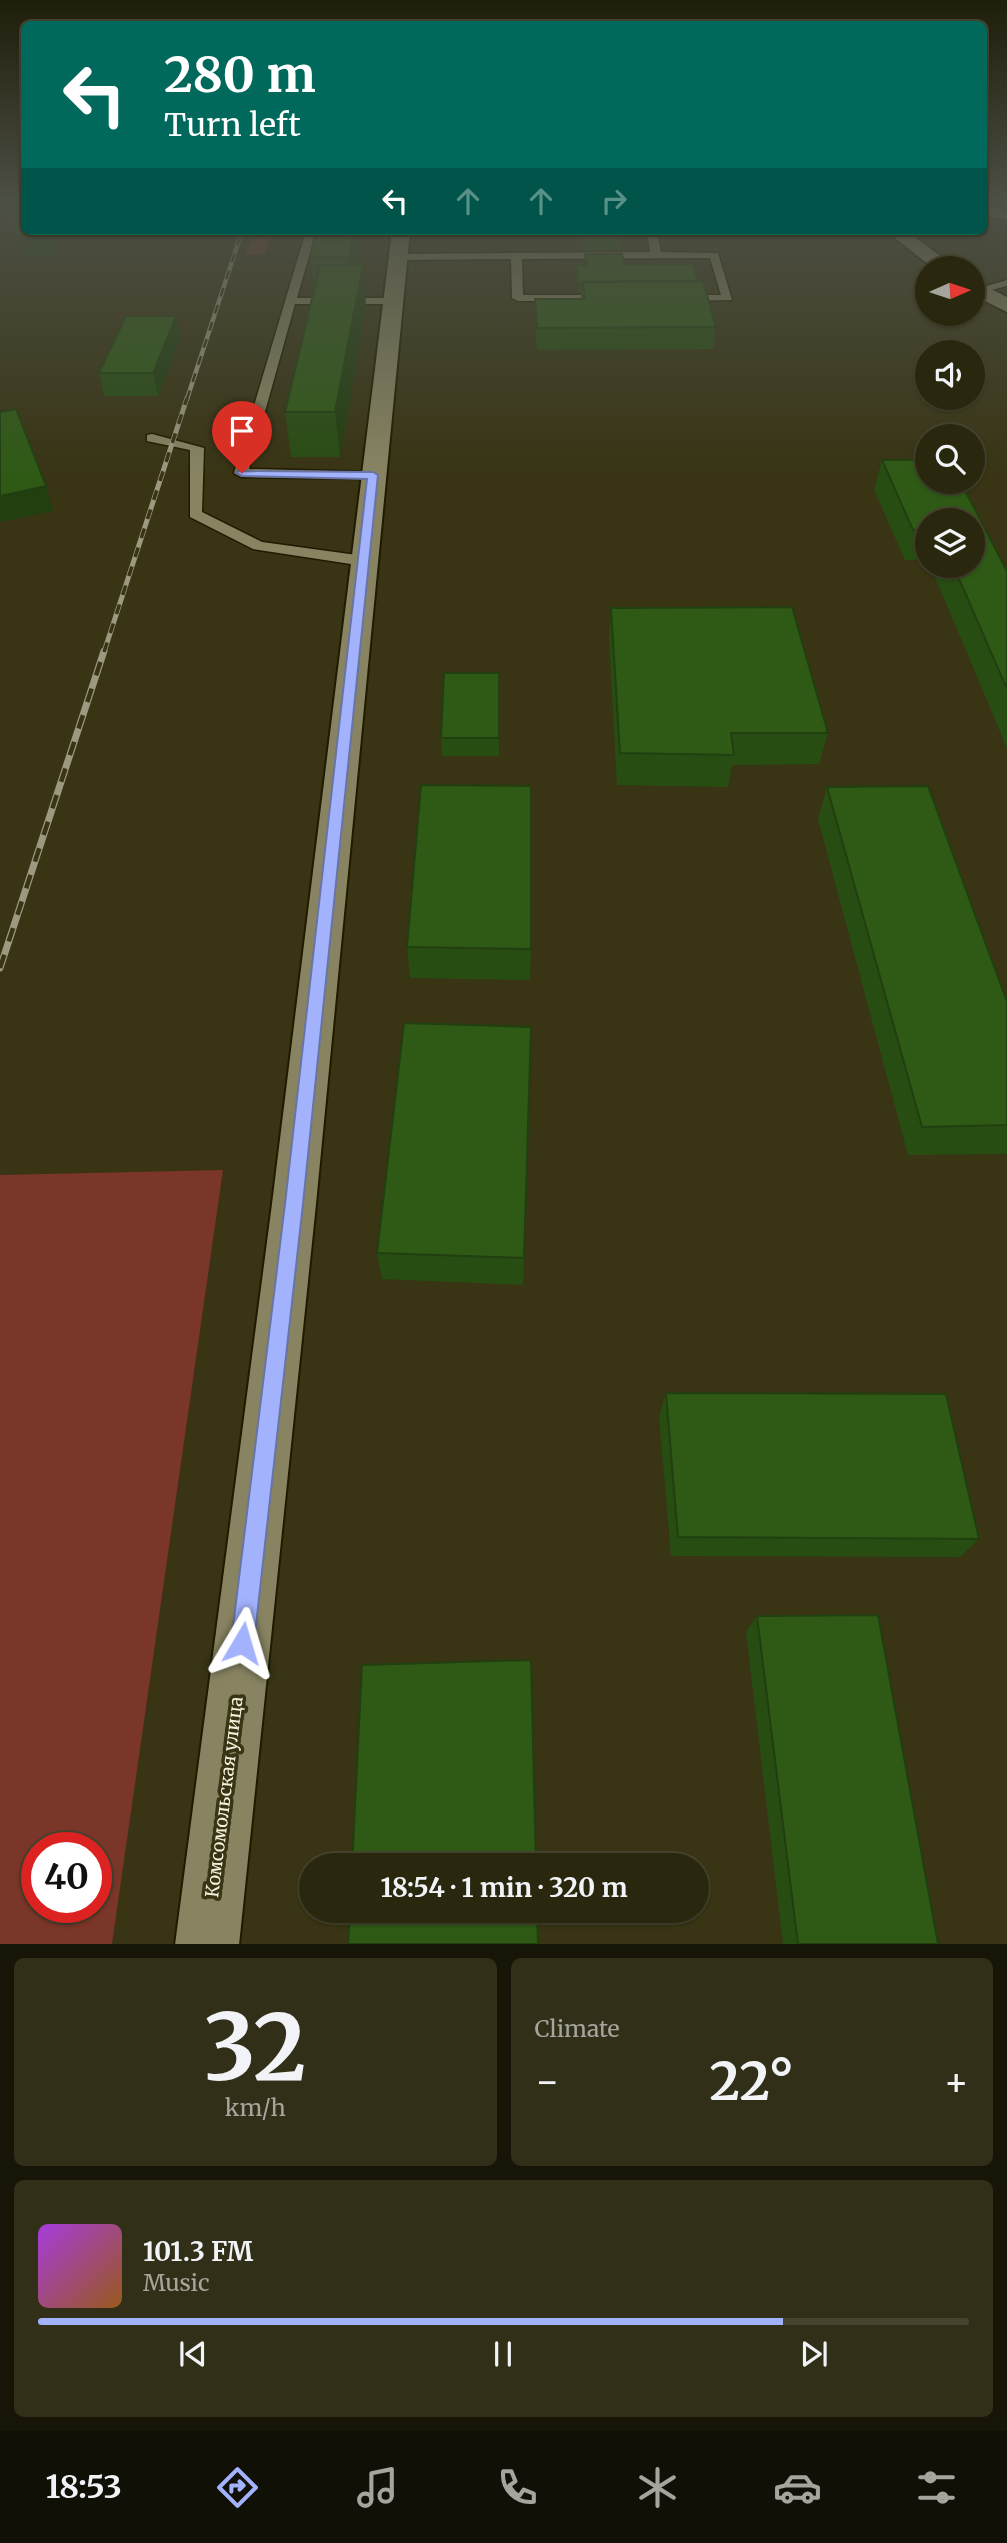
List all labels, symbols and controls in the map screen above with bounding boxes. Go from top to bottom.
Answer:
text: 280 m [164,44,316,105]
icon: left [49,49,140,140]
text: Turn left [164,105,301,145]
icon: left [376,182,414,220]
icon: ahead [449,182,487,220]
icon: ahead [522,182,560,220]
icon: right [595,182,633,220]
north arrow [915,256,985,326]
map controls [915,256,985,578]
button: sound [915,340,985,410]
pin [212,401,272,473]
icon: arrive [223,412,261,450]
button: search [915,424,985,494]
button: layers [915,508,985,578]
position arrow [205,1606,279,1680]
street label: Комсомольская улица [200,1695,248,1899]
speed limit sign: 40 [21,1832,112,1923]
text: 18:54 · 1 min · 320 m [380,1871,628,1904]
text: 32 [204,1990,307,2105]
text: Climate [535,2014,620,2043]
text: 22° [710,2049,794,2114]
text: − [535,2058,560,2105]
text: + [944,2058,969,2105]
text: km/h [225,2093,286,2122]
text: 101.3 FM [143,2235,253,2268]
text: Music [143,2268,210,2297]
icon: previous [174,2335,212,2373]
icon: pause [484,2335,522,2373]
icon: next [795,2335,833,2373]
icon: directions [213,2463,262,2512]
icon: music [353,2463,402,2512]
icon: phone [493,2463,542,2512]
icon: climate [633,2463,682,2512]
icon: car [773,2463,822,2512]
icon: filters [912,2463,961,2512]
text: 18:53 [45,2467,122,2507]

